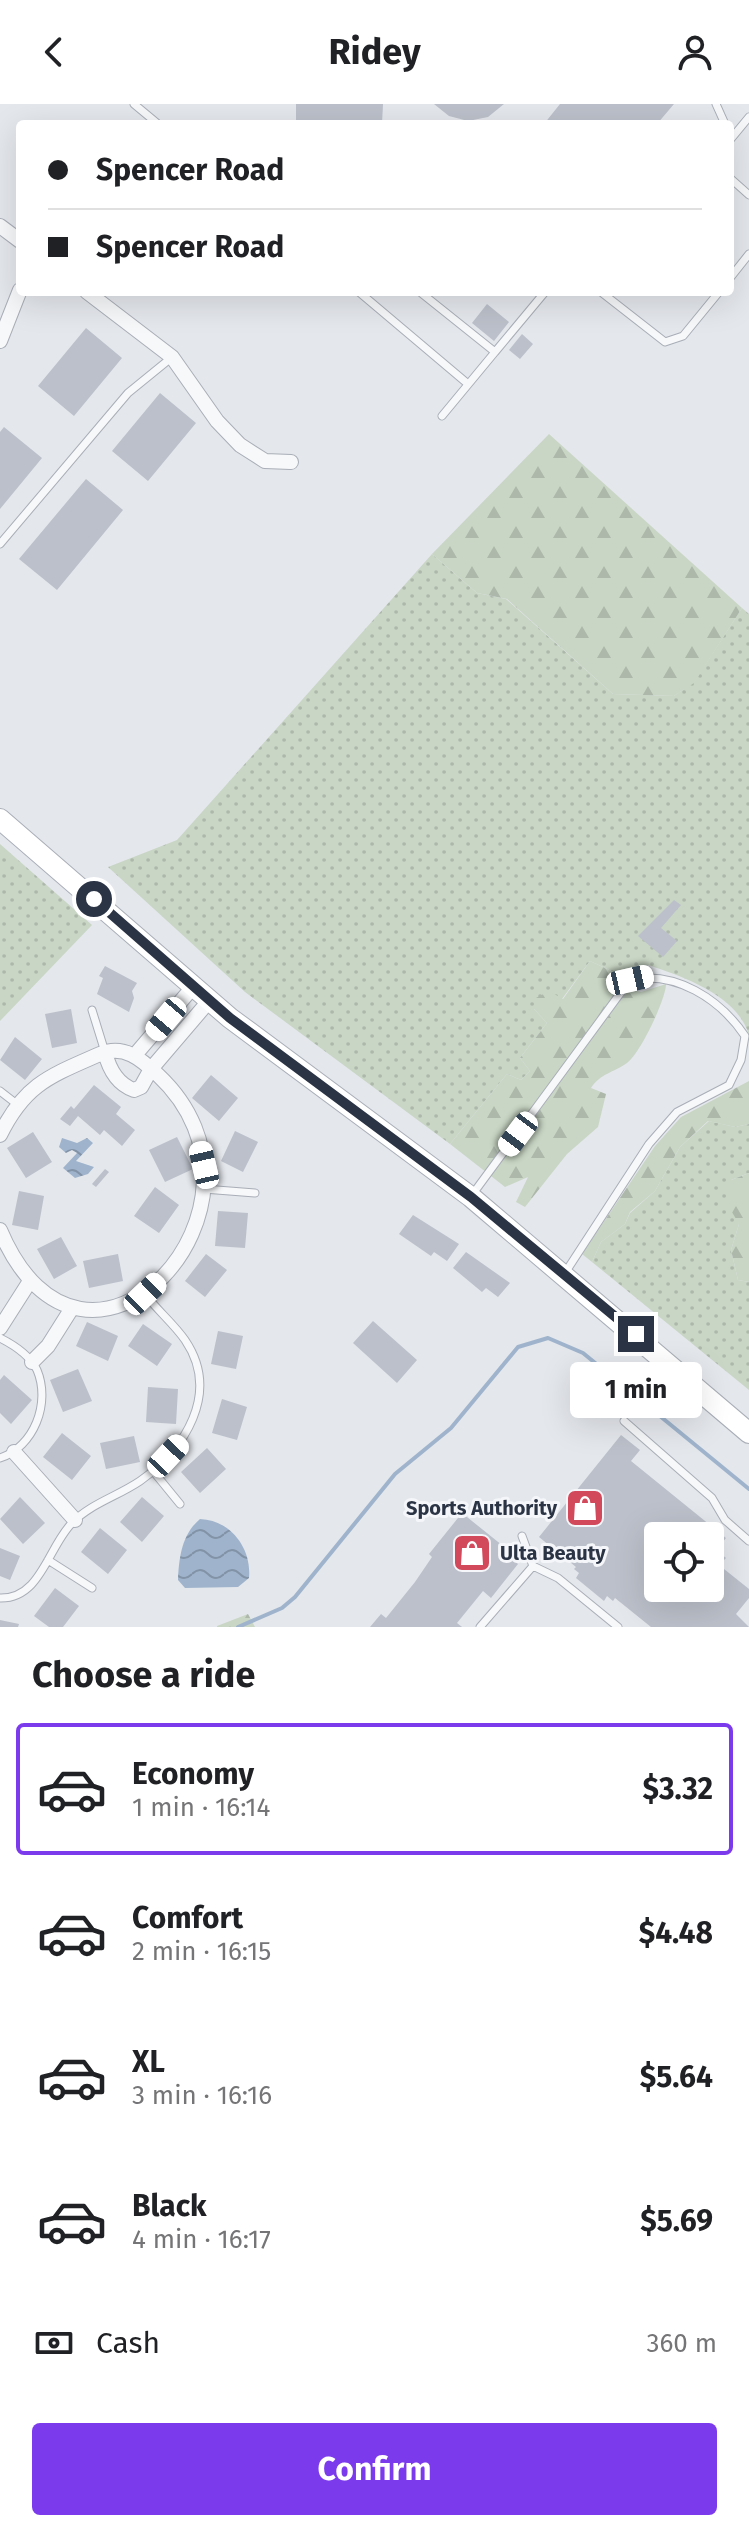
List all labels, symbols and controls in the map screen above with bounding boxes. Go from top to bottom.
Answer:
icon: back [32,30,76,74]
text: Ridey [328,30,421,74]
icon: person [673,30,717,74]
text: Spencer Road [96,152,284,188]
text: Spencer Road [96,229,284,265]
route start [76,881,112,917]
car [604,963,656,997]
car [141,993,191,1045]
car [494,1108,542,1160]
car [187,1139,221,1191]
car [119,1269,171,1319]
route end [618,1316,654,1352]
callout: 1 min [570,1362,702,1418]
text: 1 min [605,1374,667,1405]
car [143,1430,193,1482]
shop icon: Sports Authority [564,1487,606,1529]
place label: Sports Authority [406,1496,558,1520]
map controls [644,1522,724,1602]
button: locate [644,1522,724,1602]
shop icon: Ulta Beauty [451,1532,493,1574]
place label: Ulta Beauty [500,1541,606,1565]
text: Choose a ride [32,1653,255,1697]
icon: car [36,1753,108,1825]
text: Economy [132,1756,254,1792]
text: $3.32 [642,1771,713,1807]
text: 1 min · 16:14 [132,1792,270,1823]
icon: car [36,1897,108,1969]
text: Comfort [132,1900,243,1936]
text: $4.48 [639,1915,713,1951]
text: 2 min · 16:15 [132,1936,271,1967]
icon: car [36,2041,108,2113]
text: XL [132,2044,165,2080]
text: $5.64 [640,2059,713,2095]
text: 3 min · 16:16 [132,2080,272,2111]
icon: car [36,2185,108,2257]
text: Black [132,2188,207,2224]
text: $5.69 [640,2203,713,2239]
text: 4 min · 16:17 [132,2224,271,2255]
icon: cash [32,2321,76,2365]
text: Cash [96,2325,160,2361]
text: 360 m [646,2328,717,2359]
button: Confirm [32,2423,717,2515]

